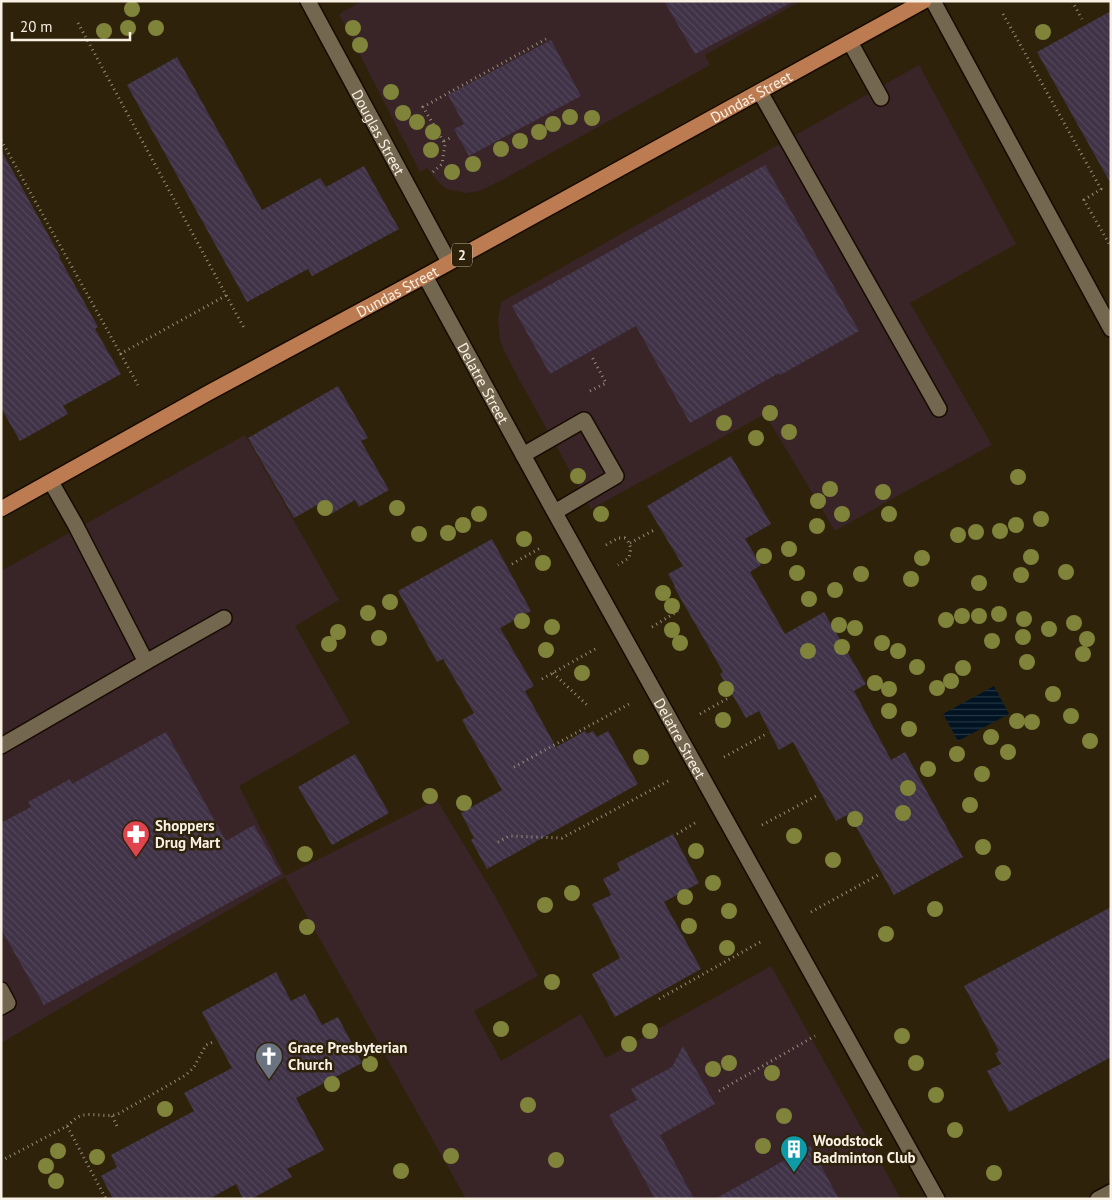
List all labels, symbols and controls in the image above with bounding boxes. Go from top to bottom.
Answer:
scale bar [12,10,130,42]
text: 20 m [20,17,53,36]
street label: Dundas Street [707,66,795,126]
street label: Douglas Street [348,86,410,178]
road number: 2 [452,244,472,266]
street label: Dundas Street [353,261,441,321]
street label: Delatre Street [454,339,513,427]
street label: Delatre Street [650,694,710,782]
place label: Shoppers Drug Mart [155,816,221,852]
pharmacy icon: Shoppers Drug Mart [121,819,151,858]
place label: Grace Presbyterian Church [288,1038,407,1074]
church icon: Grace Presbyterian Church [254,1041,284,1080]
place label: Woodstock Badminton Club [813,1131,916,1167]
building icon: Woodstock Badminton Club [779,1134,809,1173]

